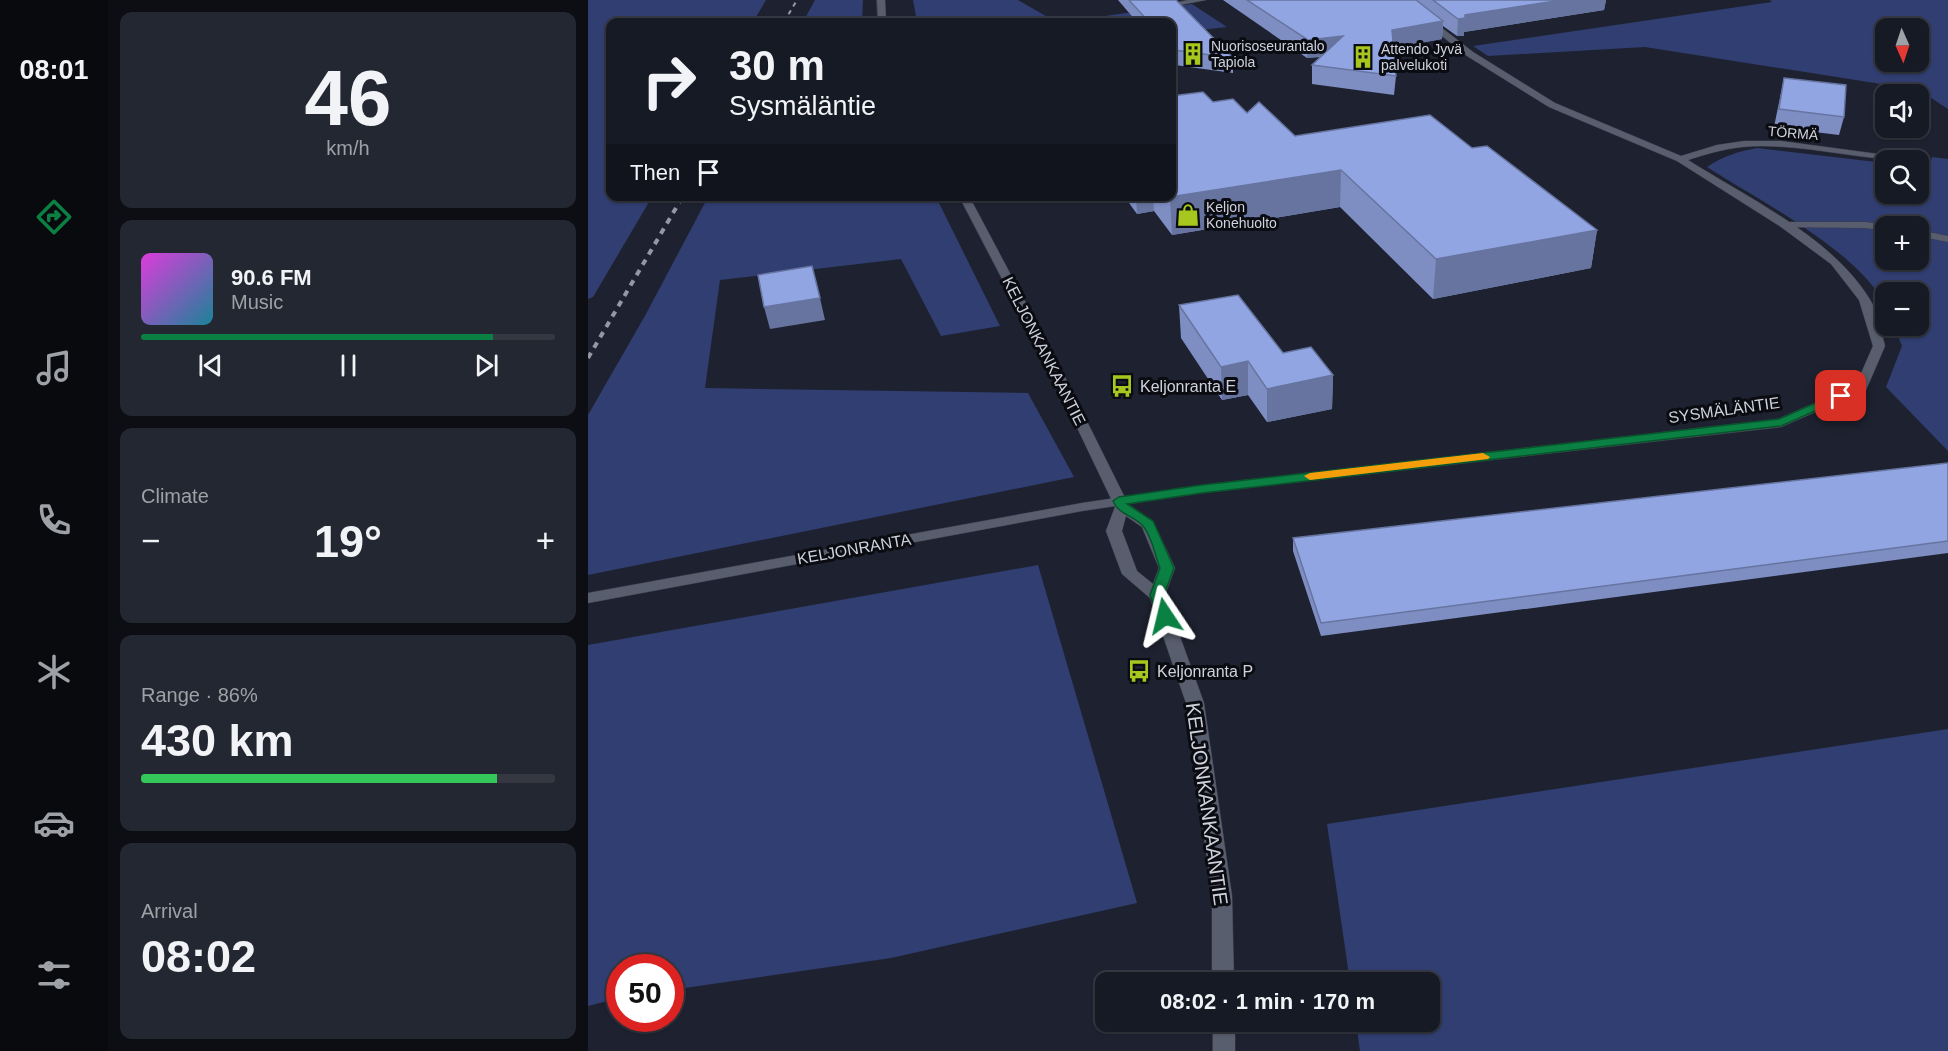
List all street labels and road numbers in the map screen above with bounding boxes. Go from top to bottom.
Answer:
street label: TÖRMÄ [1767,122,1820,143]
street label: KELJONKANKAANTIE [999,274,1089,428]
street label: SYSMÄLÄNTIE [1667,394,1781,426]
street label: KELJONRANTA [796,531,913,567]
street label: KELJONKANKAANTIE [1182,701,1232,907]

